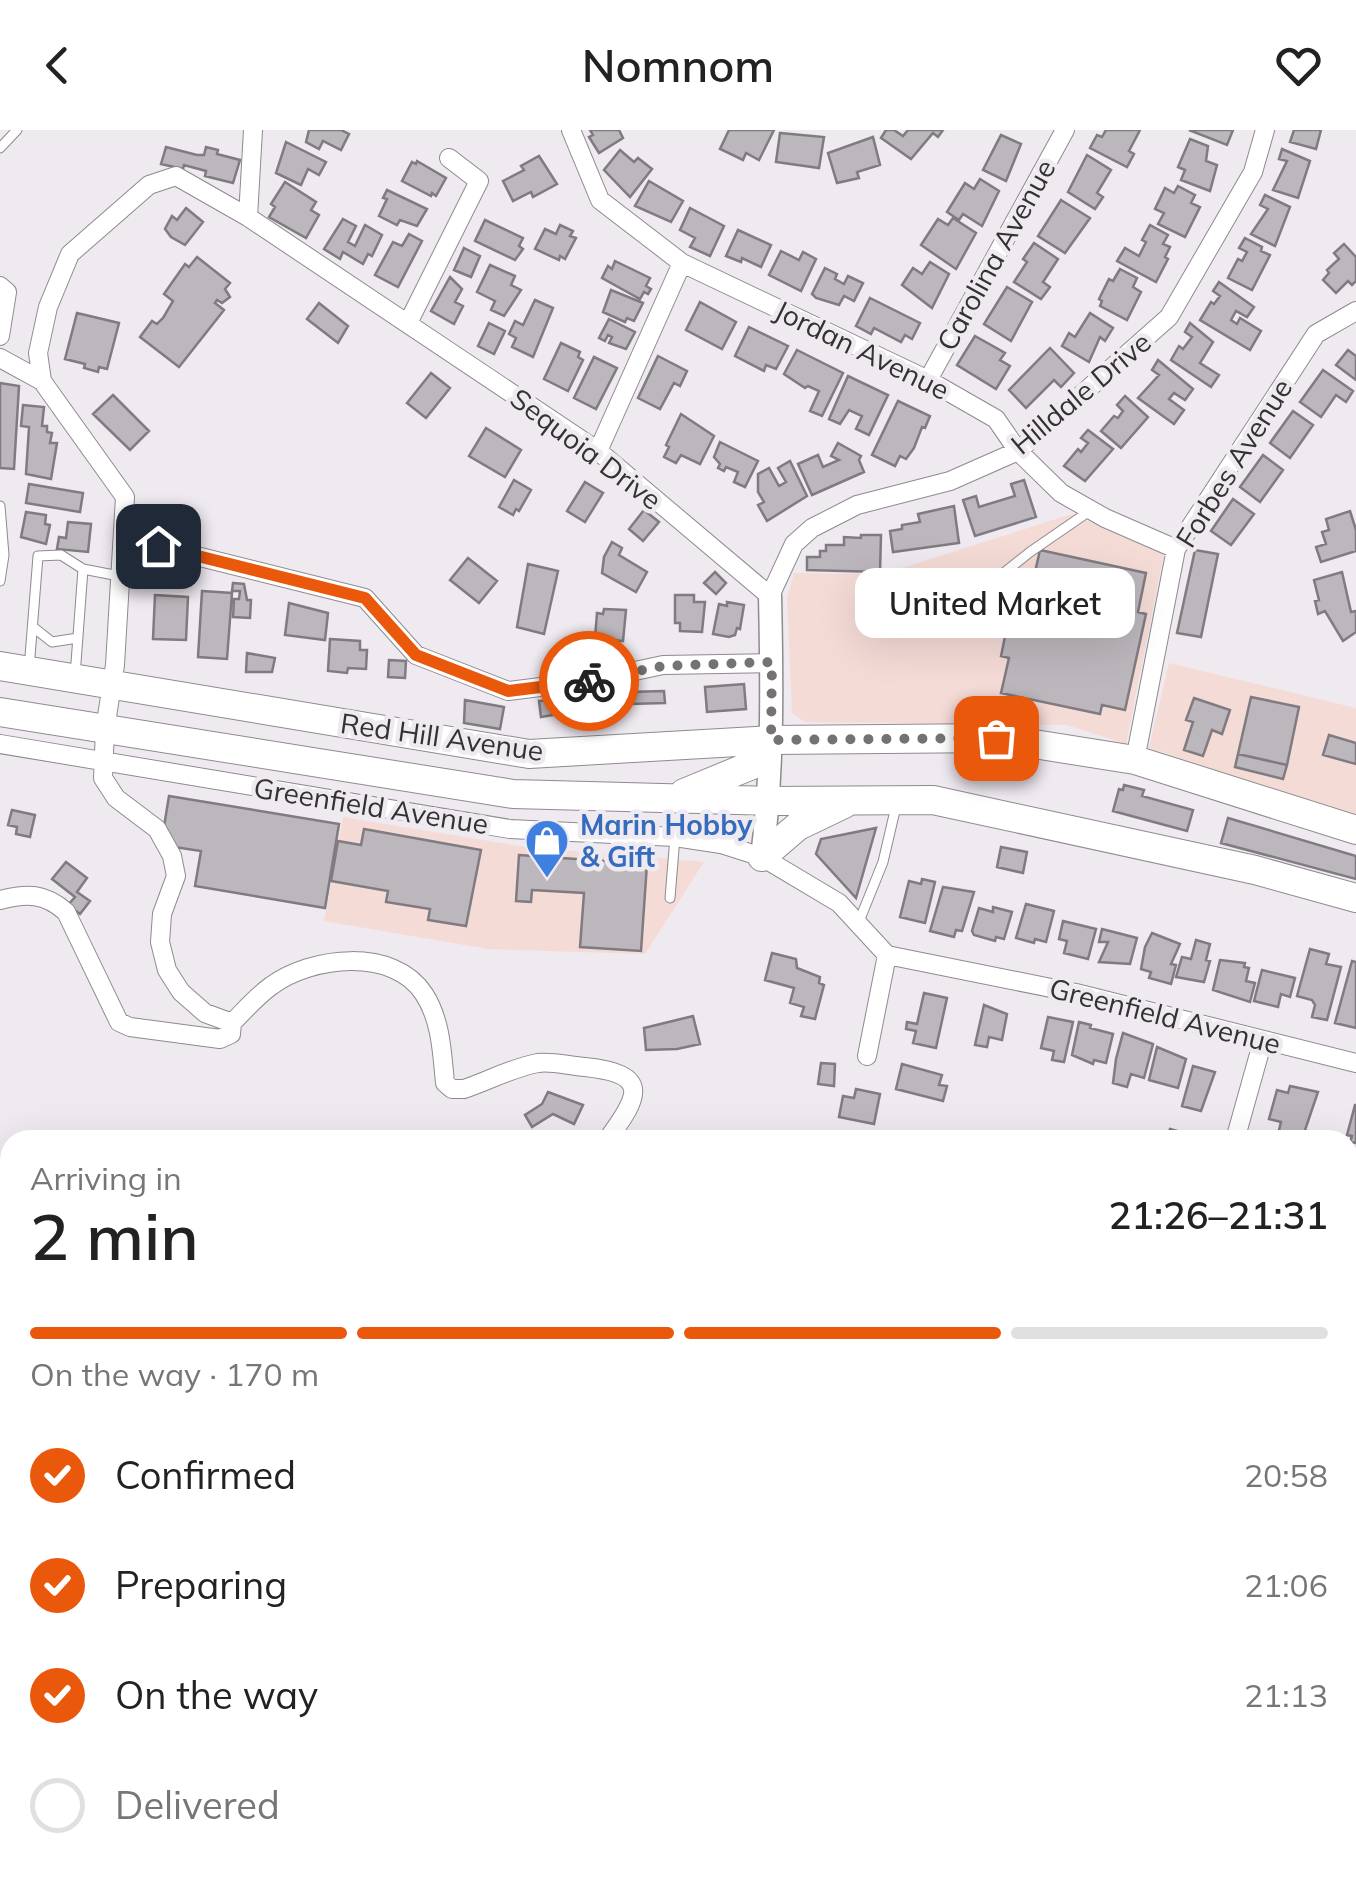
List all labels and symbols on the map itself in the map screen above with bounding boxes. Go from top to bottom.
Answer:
street label: Carolina Avenue [929,153,1062,356]
street label: Jordan Avenue [769,292,955,407]
street label: Hilldale Drive [1004,324,1158,461]
street label: Forbes Avenue [1168,372,1299,553]
street label: Sequoia Drive [504,380,669,517]
pin [116,504,201,589]
callout: United Market [856,568,1136,638]
courier [539,631,639,731]
pin [954,696,1039,781]
street label: Red Hill Avenue [338,705,546,768]
street label: Greenfield Avenue [251,770,491,841]
place label: Marin Hobby & Gift [580,807,753,874]
shop icon: Marin Hobby & Gift [524,818,570,879]
street label: Greenfield Avenue [1046,970,1284,1061]

